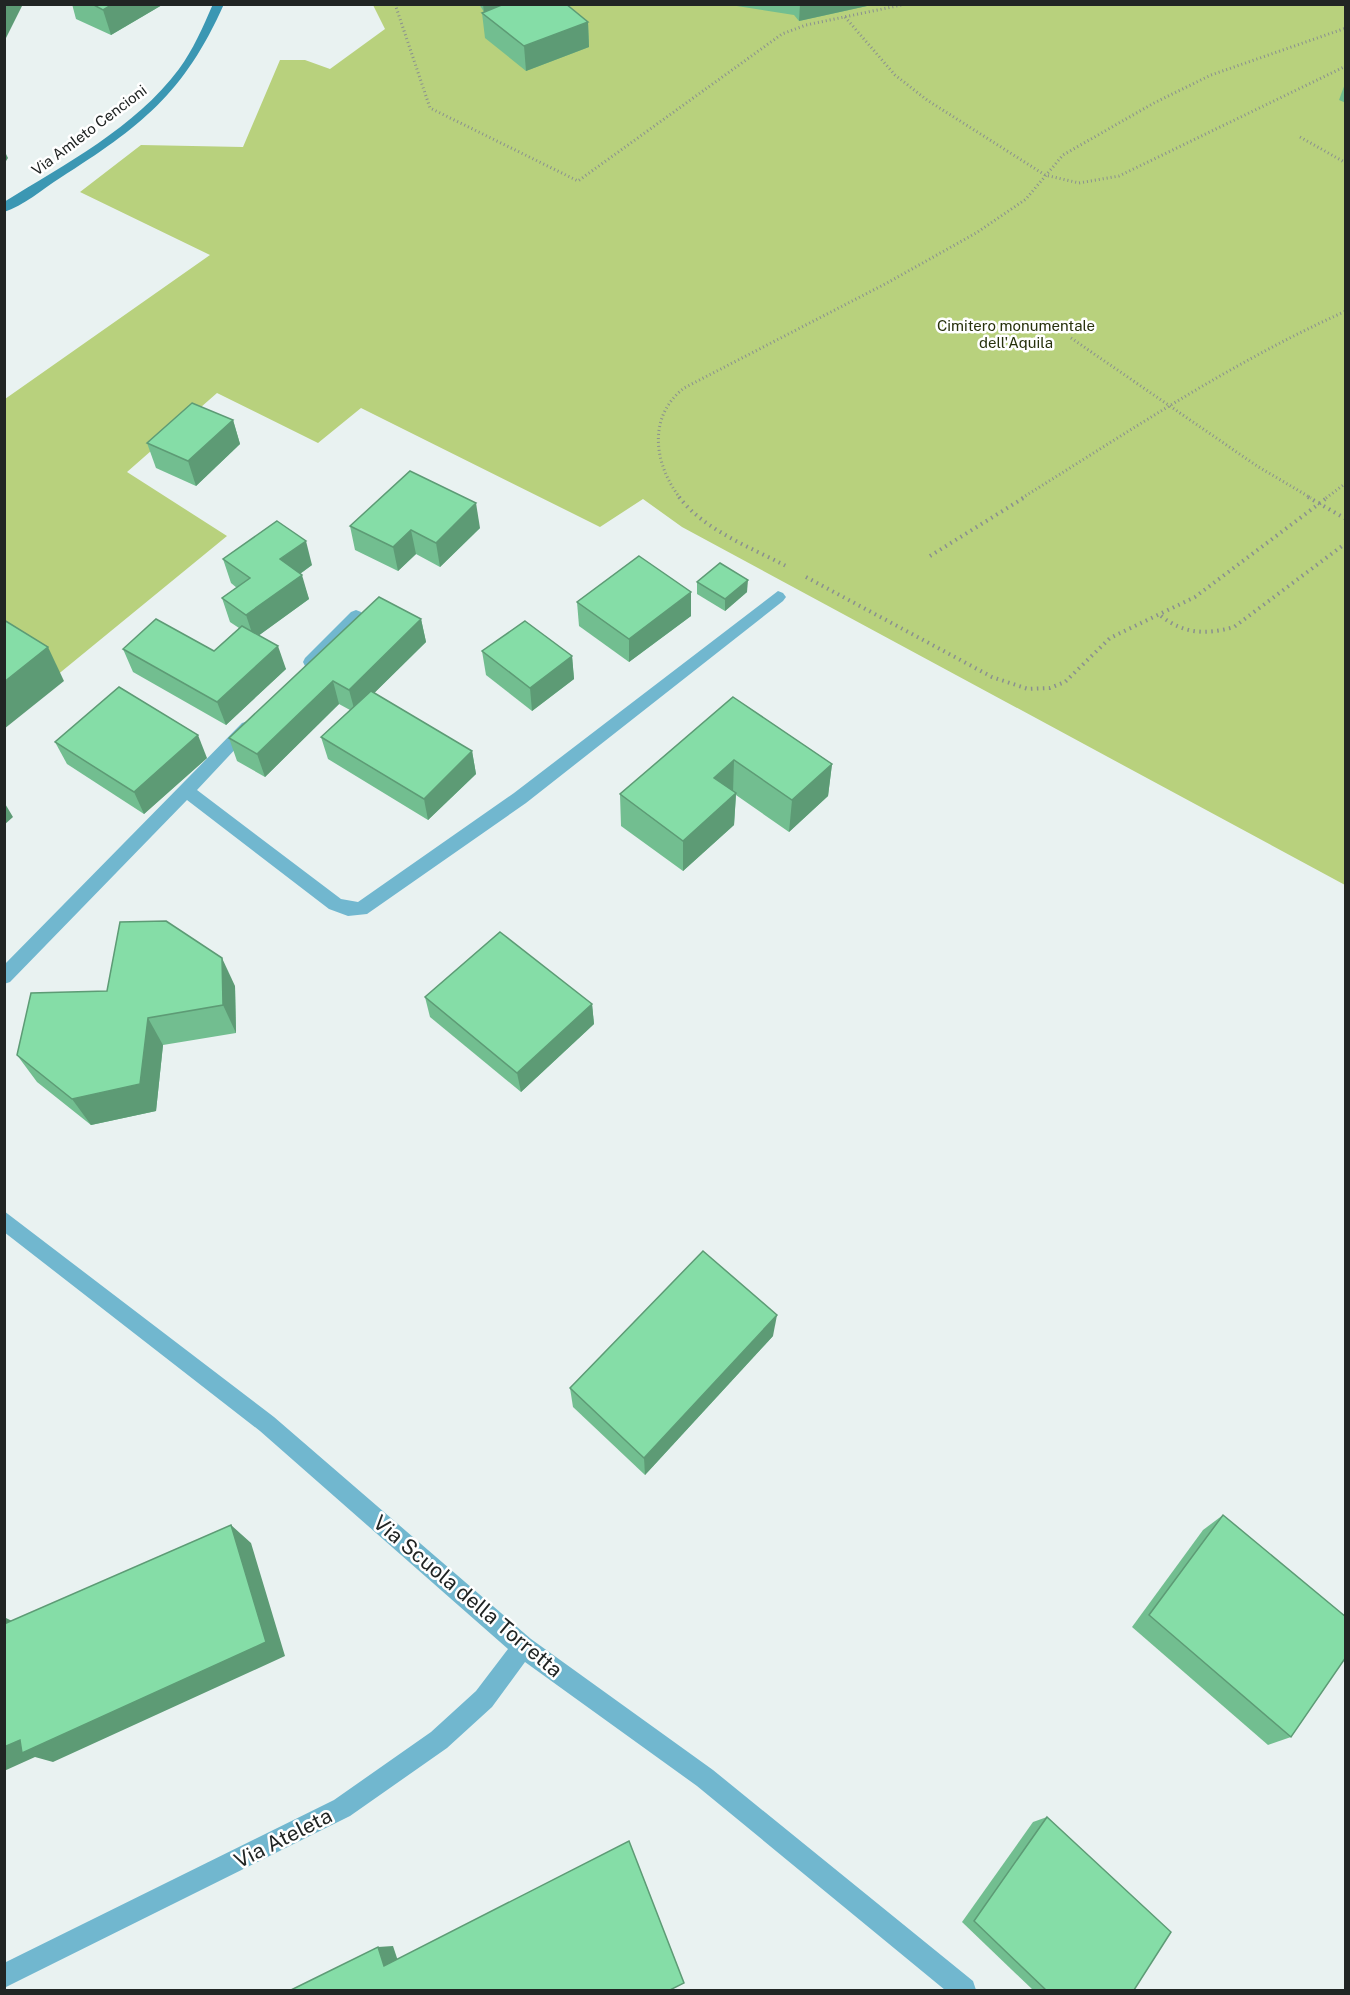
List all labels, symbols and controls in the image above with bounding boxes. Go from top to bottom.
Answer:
street label: Via Amleto Cencioni [28,81,150,179]
park label: Cimitero monumentale dell'Aquila [937,317,1095,351]
street label: Via Scuola della Torretta [368,1510,568,1682]
street label: Via Ateleta [230,1803,336,1873]

